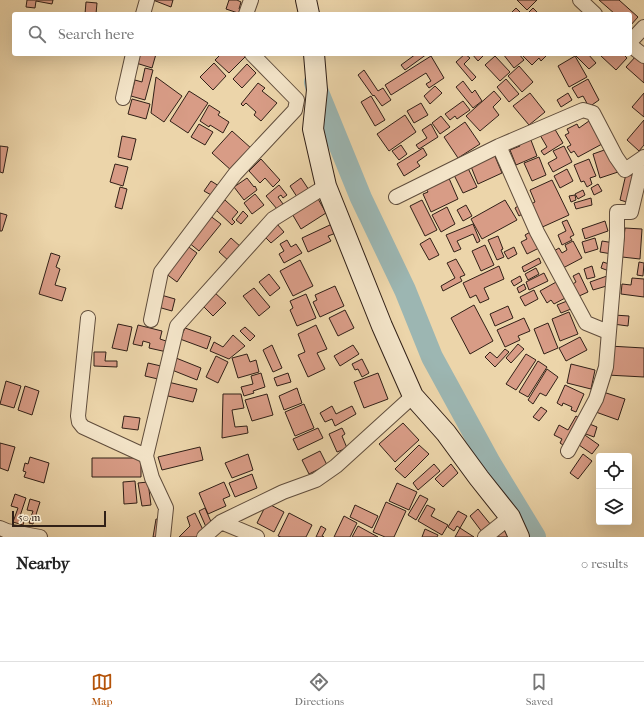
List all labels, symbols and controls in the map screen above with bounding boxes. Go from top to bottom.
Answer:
search box [12,12,632,56]
icon: search [26,23,48,45]
text: Search here [58,25,134,43]
map controls [596,453,632,525]
button: locate [596,453,632,489]
button: layers [596,489,632,525]
scale bar [12,509,106,528]
text: 50 m [18,511,40,524]
text: Nearby [16,553,70,573]
text: 0 results [581,556,628,571]
tab: Map [91,671,113,708]
tab: Directions [295,671,344,708]
tab: Saved [526,671,553,708]

